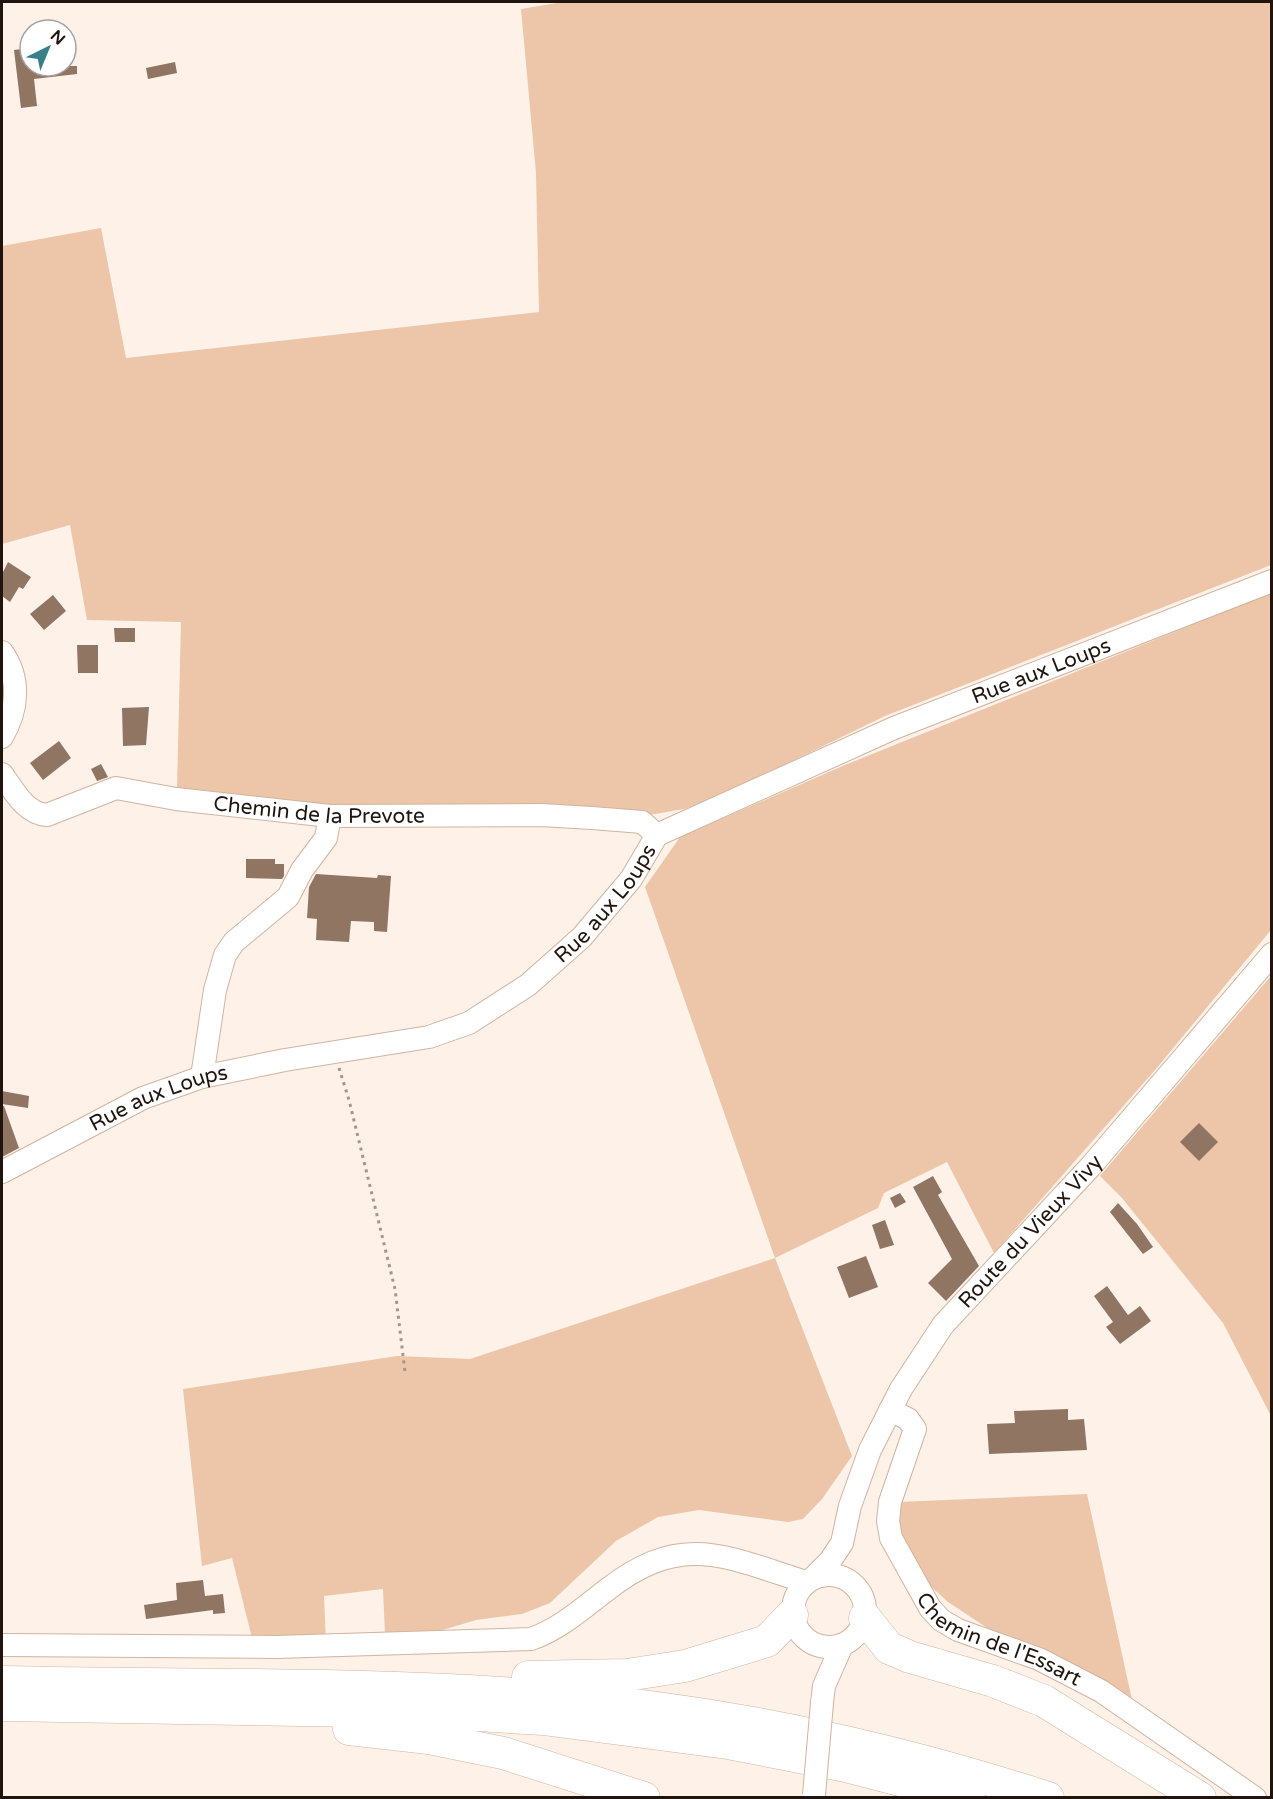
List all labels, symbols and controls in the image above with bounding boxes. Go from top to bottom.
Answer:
north arrow [18,18,78,78]
text: N [46,26,69,49]
street label: Rue aux Loups [968,633,1114,710]
street label: Chemin de la Prevote [212,791,425,829]
street label: Rue aux Loups [549,840,662,969]
street label: Rue aux Loups [85,1060,230,1137]
street label: Route du Vieux Vivy [953,1150,1108,1313]
street label: Chemin de l'Essart [911,1588,1085,1692]

